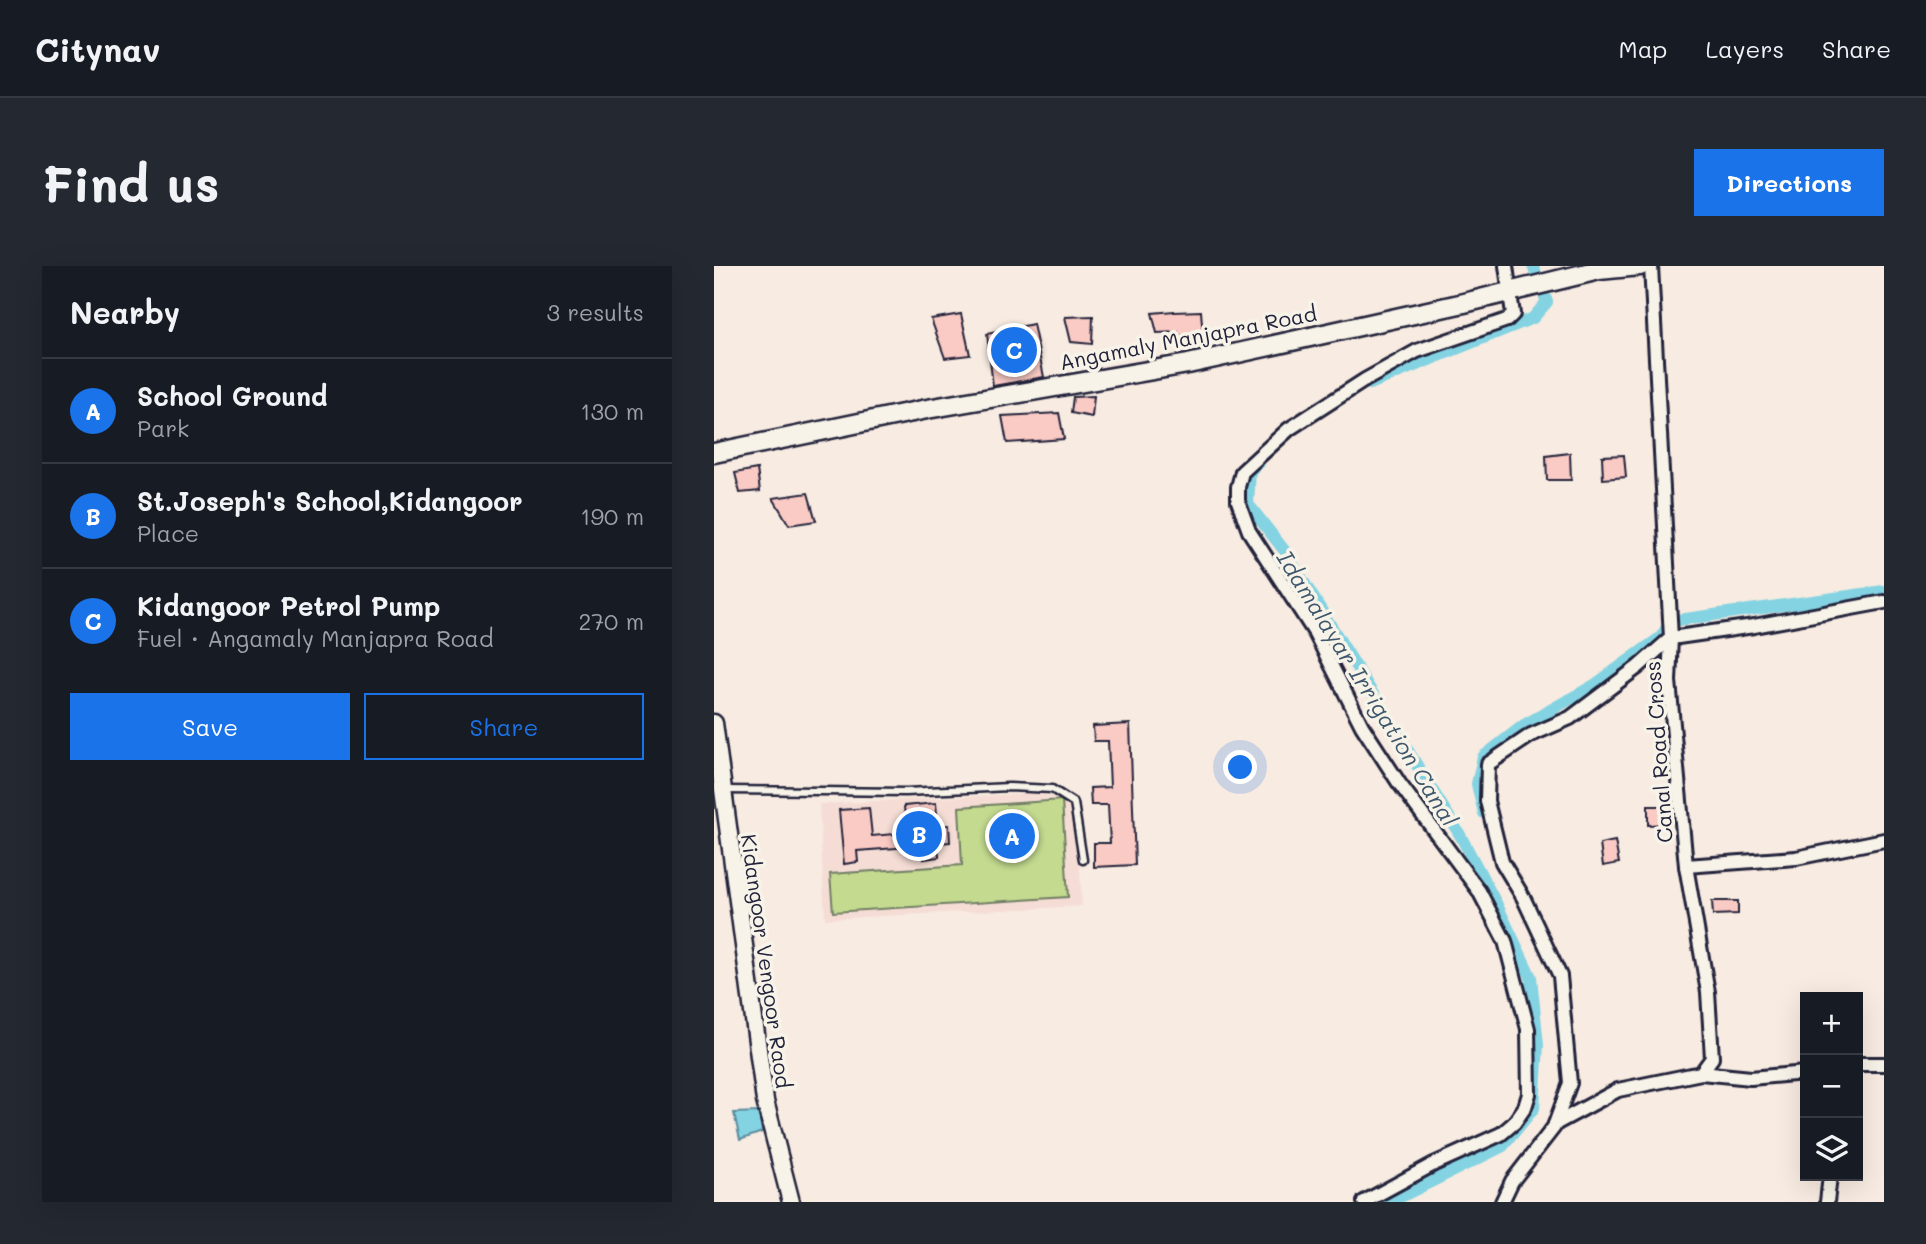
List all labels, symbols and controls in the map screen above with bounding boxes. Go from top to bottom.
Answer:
text: Citynav [35,27,160,70]
text: Map [1619,33,1667,64]
text: Layers [1705,33,1784,64]
text: Share [1822,33,1891,64]
button: Directions [1694,149,1884,216]
text: Find us [42,151,220,214]
text: Nearby [70,292,180,332]
text: 3 results [547,297,644,327]
street label: Angamaly Manjapra Road [1057,299,1319,375]
pin: C [991,324,1037,376]
text: School Ground [137,379,328,413]
text: A [85,396,101,426]
text: 130 m [580,396,644,426]
text: Park [137,413,189,443]
text: St.Joseph's School,Kidangoor [137,484,523,518]
text: B [85,501,101,531]
text: 190 m [580,501,644,531]
text: Place [137,518,199,548]
water label: Idamalayar Irrigation Canal [1271,545,1465,832]
text: Kidangoor Petrol Pump [137,589,440,623]
text: C [84,606,102,636]
text: 270 m [579,606,644,636]
text: Fuel · Angamaly Manjapra Road [137,623,494,653]
street label: Canal Road Cross [1638,660,1678,844]
button: Save [70,693,350,760]
button: Share [364,693,644,760]
your location [1223,750,1257,784]
pin: B [896,808,942,860]
pin: A [989,810,1035,862]
street label: Kidangoor Vengoor Raod [736,832,798,1090]
map controls [1800,992,1863,1181]
button: + [1800,992,1863,1055]
button: − [1800,1055,1863,1118]
button: layers [1800,1118,1863,1181]

